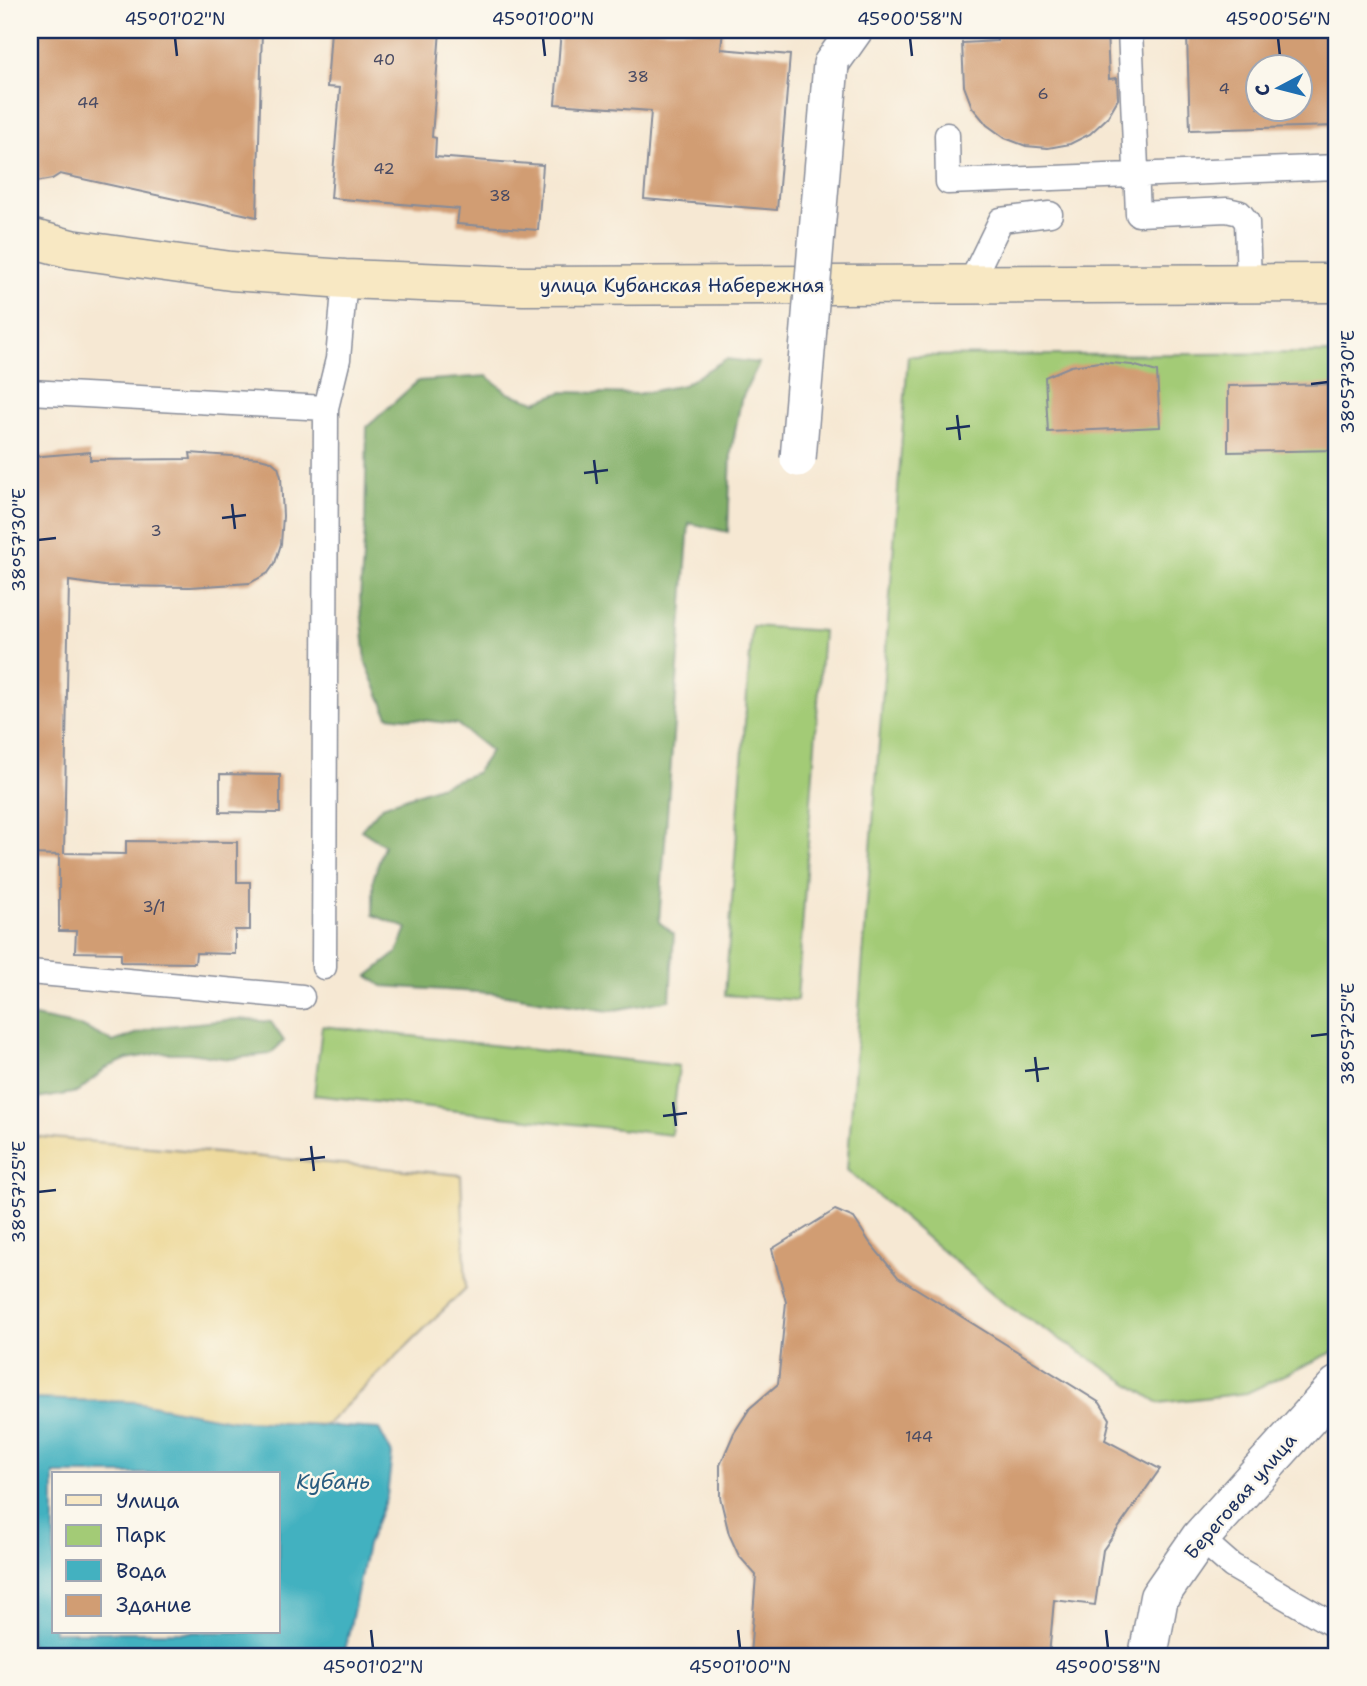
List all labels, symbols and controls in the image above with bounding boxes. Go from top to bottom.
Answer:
text: 45°01'02"N [125,7,225,31]
text: 45°01'00"N [492,7,594,31]
text: 45°00'58"N [857,7,963,31]
text: 45°00'56"N [1225,7,1331,31]
house number: 40 [373,49,395,70]
north arrow [1244,52,1314,122]
house number: 38 [627,66,649,87]
house number: 4 [1218,78,1230,99]
house number: 6 [1037,83,1049,104]
text: С [1250,83,1276,97]
house number: 44 [77,92,99,113]
house number: 42 [373,158,395,179]
house number: 38 [489,185,511,206]
street label: улица Кубанская Набережная [540,273,824,298]
text: 38°57'30"E [1336,330,1360,434]
text: 38°57'30"E [7,488,31,592]
house number: 3 [150,520,162,541]
house number: 3/1 [142,896,166,917]
text: 38°57'25"E [1336,983,1360,1085]
text: 38°57'25"E [7,1141,31,1243]
house number: 144 [905,1426,933,1447]
street label: Береговая улица [1179,1428,1302,1565]
water label: Кубань [296,1468,370,1496]
legend [52,1472,280,1634]
text: Улица [116,1487,179,1515]
text: Парк [116,1521,166,1549]
text: Вода [116,1557,166,1585]
text: Здание [116,1591,192,1619]
text: 45°01'02"N [323,1655,423,1679]
text: 45°01'00"N [689,1655,791,1679]
text: 45°00'58"N [1055,1655,1161,1679]

